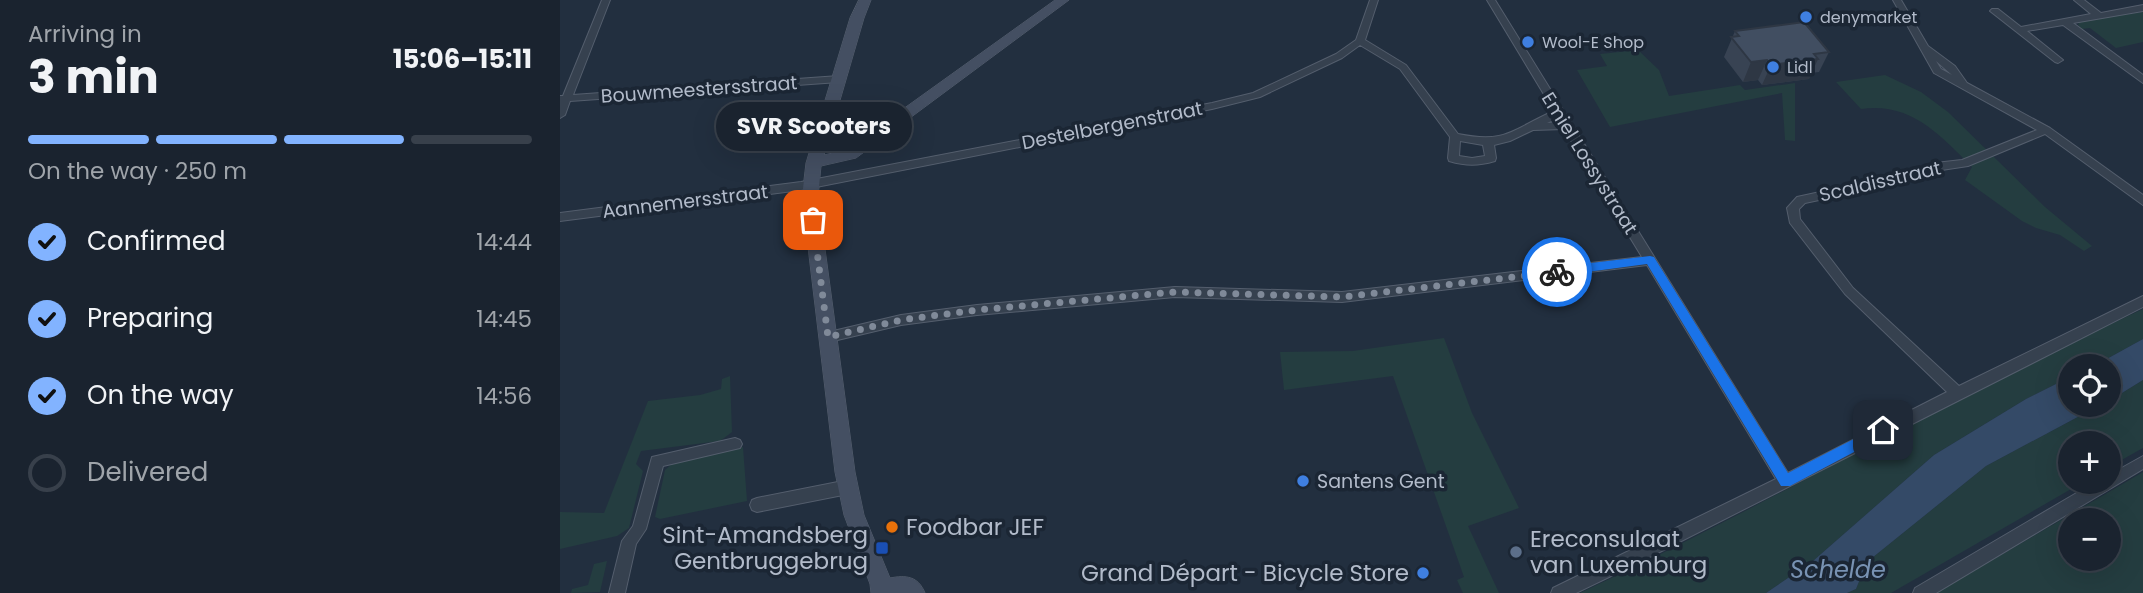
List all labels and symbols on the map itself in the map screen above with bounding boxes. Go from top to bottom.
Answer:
place label: denymarket [1820,6,1917,29]
marker: denymarket [1798,9,1814,25]
place label: Wool-E Shop [1542,31,1644,54]
marker: Wool-E Shop [1520,34,1536,50]
place label: Lidl [1787,56,1813,79]
marker: Lidl [1765,59,1781,75]
street label: Bouwmeestersstraat [600,69,798,110]
street label: Emiel Lossystraat [1535,87,1644,240]
street label: Destelbergenstraat [1019,95,1205,156]
callout: SVR Scooters [715,101,911,150]
street label: Scaldisstraat [1817,154,1944,209]
street label: Aannemersstraat [601,178,769,225]
pin [783,190,843,250]
courier [1522,237,1592,307]
pin [1853,400,1913,460]
place label: Santens Gent [1317,468,1445,495]
marker: Santens Gent [1295,473,1311,489]
place label: Foodbar JEF [906,511,1044,543]
place label: Sint-Amandsberg Gentbruggebrug [662,519,868,577]
marker: Foodbar JEF [884,519,900,535]
place label: Ereconsulaat van Luxemburg [1530,523,1707,581]
marker: Sint-Amandsberg Gentbruggebrug [874,540,890,556]
marker: Ereconsulaat van Luxemburg [1508,544,1524,560]
water label: Schelde [1790,553,1886,586]
place label: Grand Départ - Bicycle Store [1081,557,1409,589]
marker: Grand Départ - Bicycle Store [1415,565,1431,581]

